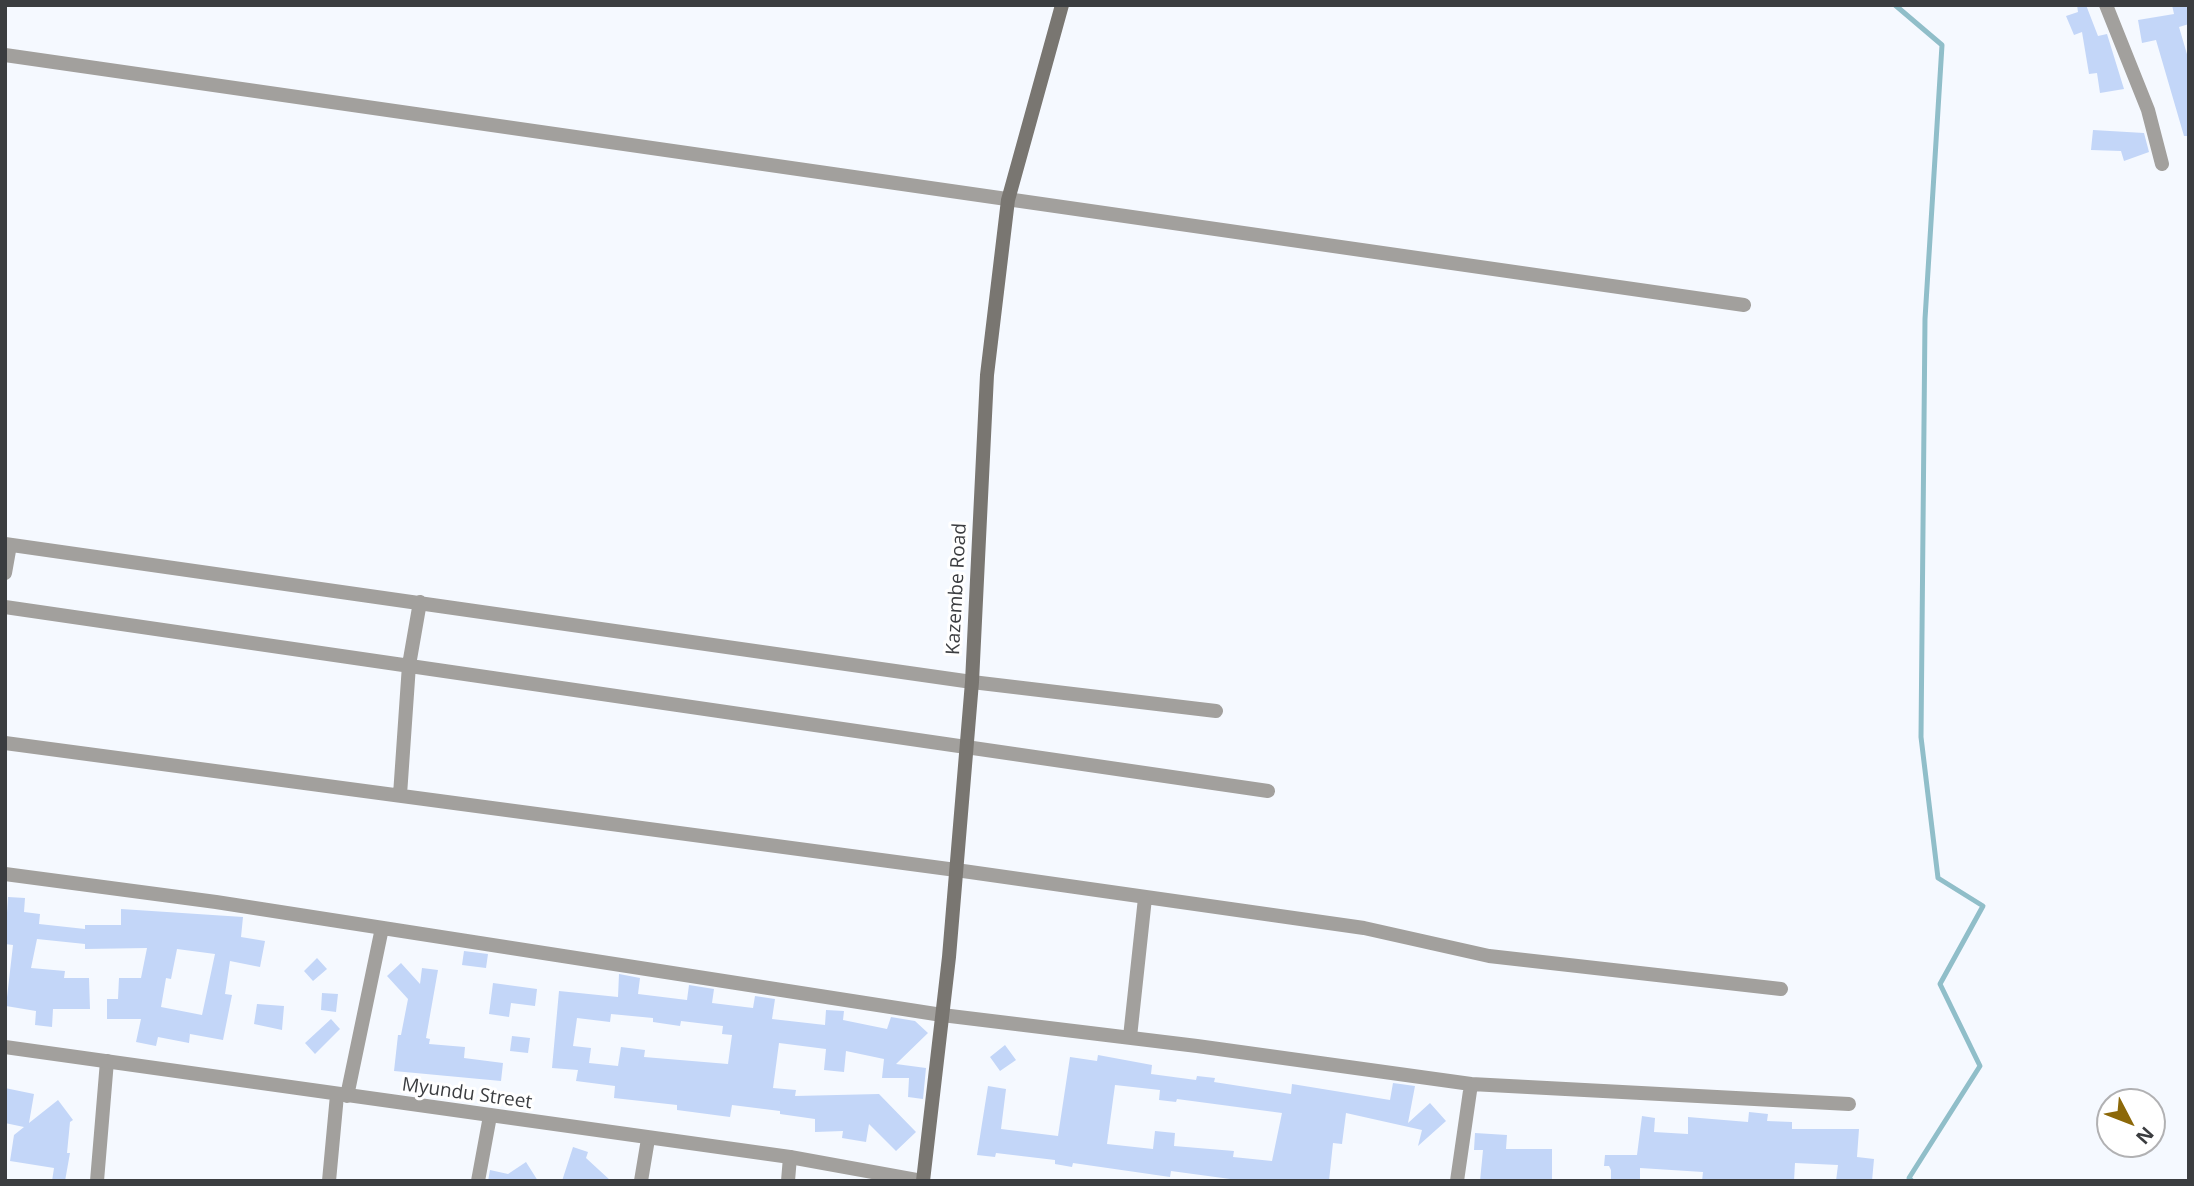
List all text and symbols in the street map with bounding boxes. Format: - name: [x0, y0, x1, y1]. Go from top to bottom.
- street label: Kazembe Road: [942, 523, 972, 655]
- street label: Myundu Street: [400, 1074, 534, 1114]
- north arrow: [2096, 1088, 2166, 1158]
- text: N: [2130, 1121, 2160, 1150]

